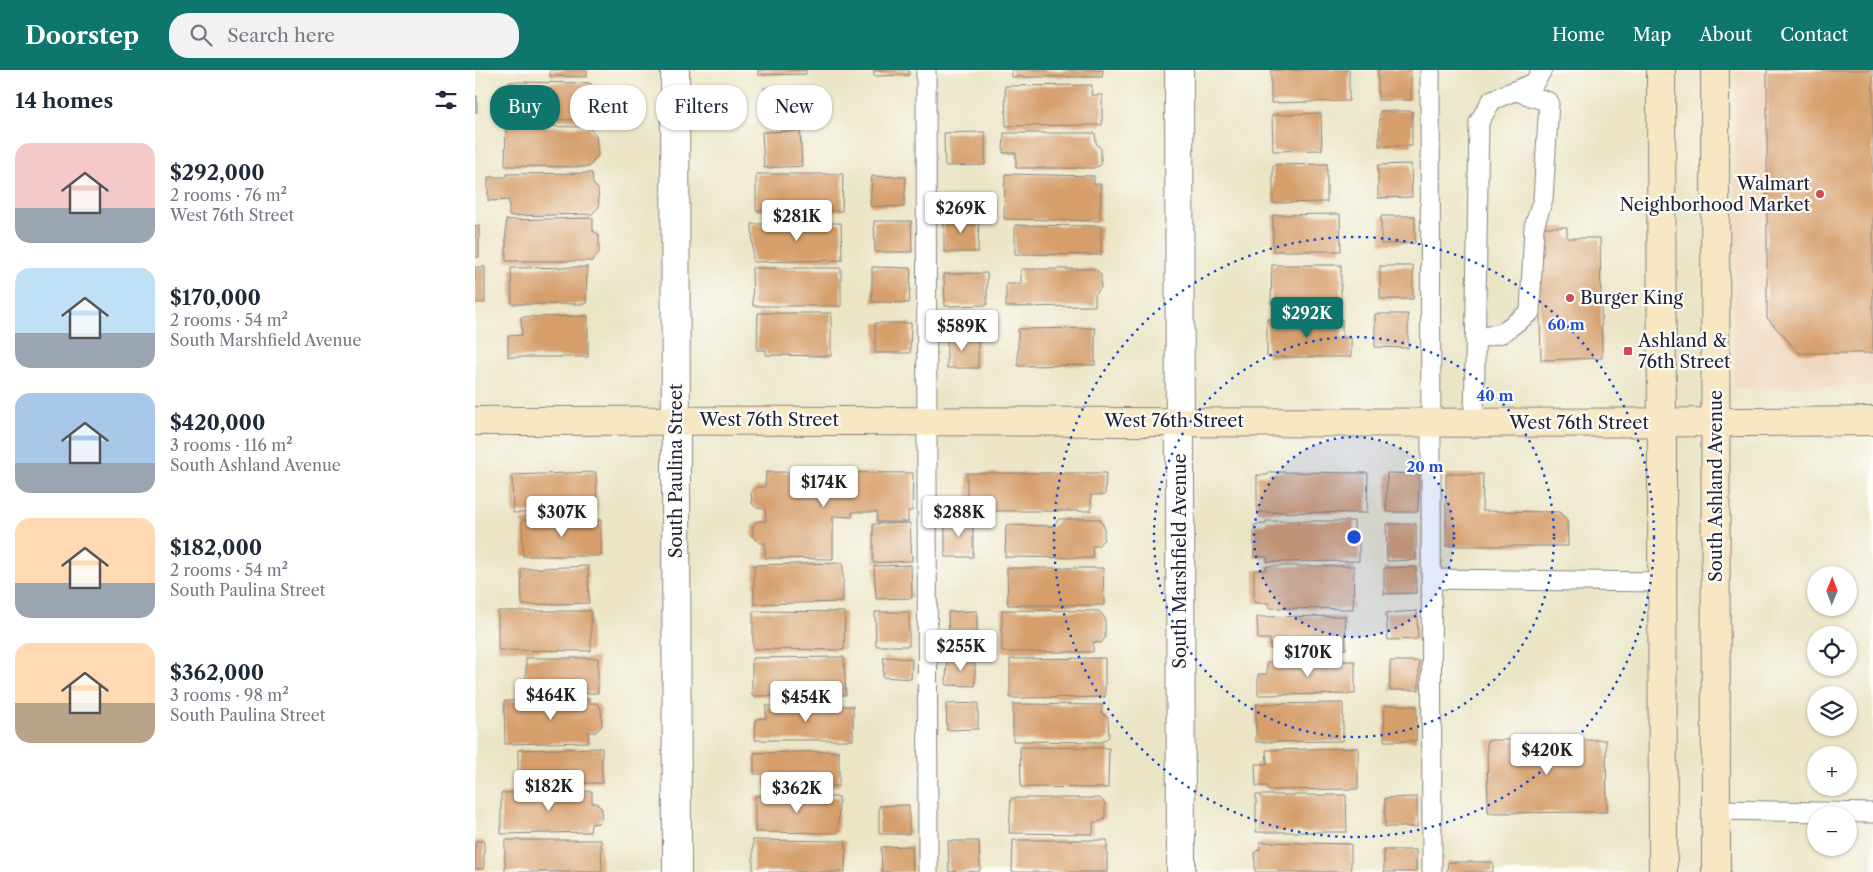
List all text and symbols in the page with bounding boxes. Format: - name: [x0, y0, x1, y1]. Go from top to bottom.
- search box: [169, 13, 519, 58]
- text: Doorstep: [25, 21, 139, 50]
- icon: search: [187, 21, 215, 49]
- text: Search here: [227, 24, 335, 47]
- text: Home: [1552, 24, 1605, 46]
- text: Map: [1633, 24, 1671, 46]
- text: About: [1699, 24, 1752, 46]
- text: Contact: [1780, 24, 1848, 46]
- chip: Buy: [490, 85, 560, 130]
- chip: Rent: [570, 85, 646, 130]
- chip: Filters: [656, 85, 747, 130]
- chip: New: [757, 85, 832, 130]
- icon: filters: [432, 86, 460, 114]
- text: 14 homes: [15, 88, 113, 113]
- text: $292,000: [170, 160, 265, 185]
- icon: home: [55, 163, 115, 223]
- place label: Walmart Neighborhood Market: [1619, 173, 1811, 216]
- text: 2 rooms · 76 m²: [170, 185, 287, 205]
- marker: Walmart Neighborhood Market: [1814, 188, 1826, 200]
- pin: $269K: [926, 191, 996, 234]
- text: $269K: [936, 198, 986, 218]
- pin: $281K: [762, 200, 832, 242]
- text: West 76th Street: [170, 205, 294, 225]
- text: $281K: [773, 206, 821, 226]
- text: $170,000: [170, 285, 261, 310]
- place label: Burger King: [1580, 287, 1683, 309]
- icon: home: [55, 288, 115, 348]
- marker: Burger King: [1564, 292, 1576, 304]
- pin: $292K: [1272, 296, 1342, 339]
- text: $292K: [1282, 303, 1332, 323]
- text: 2 rooms · 54 m²: [170, 310, 288, 330]
- pin: $589K: [927, 310, 997, 352]
- text: 60 m: [1547, 315, 1585, 334]
- text: $589K: [937, 316, 987, 336]
- text: South Marshfield Avenue: [170, 330, 361, 350]
- place label: Ashland & 76th Street: [1637, 330, 1731, 373]
- marker: Ashland & 76th Street: [1622, 345, 1634, 357]
- street label: South Paulina Street: [665, 383, 687, 558]
- text: 40 m: [1476, 386, 1514, 405]
- street label: South Ashland Avenue: [1705, 390, 1727, 582]
- street label: West 76th Street: [698, 409, 839, 431]
- text: $420,000: [170, 410, 265, 435]
- street label: West 76th Street: [1103, 410, 1244, 432]
- street label: West 76th Street: [1508, 412, 1649, 434]
- icon: home: [55, 413, 115, 473]
- text: 3 rooms · 116 m²: [170, 435, 293, 455]
- street label: South Marshfield Avenue: [1169, 453, 1191, 669]
- text: South Ashland Avenue: [170, 455, 341, 475]
- text: 20 m: [1406, 457, 1444, 476]
- pin: $174K: [789, 466, 859, 508]
- text: $174K: [801, 472, 847, 492]
- pin: $307K: [527, 496, 597, 538]
- pin: $288K: [924, 496, 994, 538]
- text: $307K: [537, 502, 587, 522]
- text: $288K: [934, 502, 984, 522]
- centre of rings: [1345, 528, 1363, 546]
- text: $182,000: [170, 535, 262, 560]
- icon: home: [55, 538, 115, 598]
- text: 2 rooms · 54 m²: [170, 560, 288, 580]
- north arrow: [1807, 566, 1857, 616]
- map controls: [1807, 566, 1857, 856]
- text: South Paulina Street: [170, 580, 325, 600]
- button: locate: [1807, 626, 1857, 676]
- pin: $255K: [926, 630, 996, 672]
- text: $255K: [937, 636, 985, 656]
- pin: $170K: [1273, 636, 1343, 678]
- text: $170K: [1284, 642, 1332, 662]
- text: $362,000: [170, 660, 264, 685]
- icon: home: [55, 663, 115, 723]
- pin: $464K: [516, 678, 586, 721]
- pin: $454K: [771, 680, 841, 723]
- text: 3 rooms · 98 m²: [170, 685, 289, 705]
- text: $464K: [526, 685, 576, 705]
- button: layers: [1807, 686, 1857, 736]
- text: $454K: [781, 687, 831, 707]
- text: South Paulina Street: [170, 705, 325, 725]
- pin: $420K: [1512, 734, 1582, 776]
- text: $420K: [1522, 740, 1572, 760]
- button: +: [1807, 746, 1857, 796]
- pin: $182K: [514, 770, 584, 812]
- pin: $362K: [762, 772, 832, 814]
- text: $182K: [525, 776, 573, 796]
- text: $362K: [772, 778, 822, 798]
- button: −: [1807, 806, 1857, 856]

